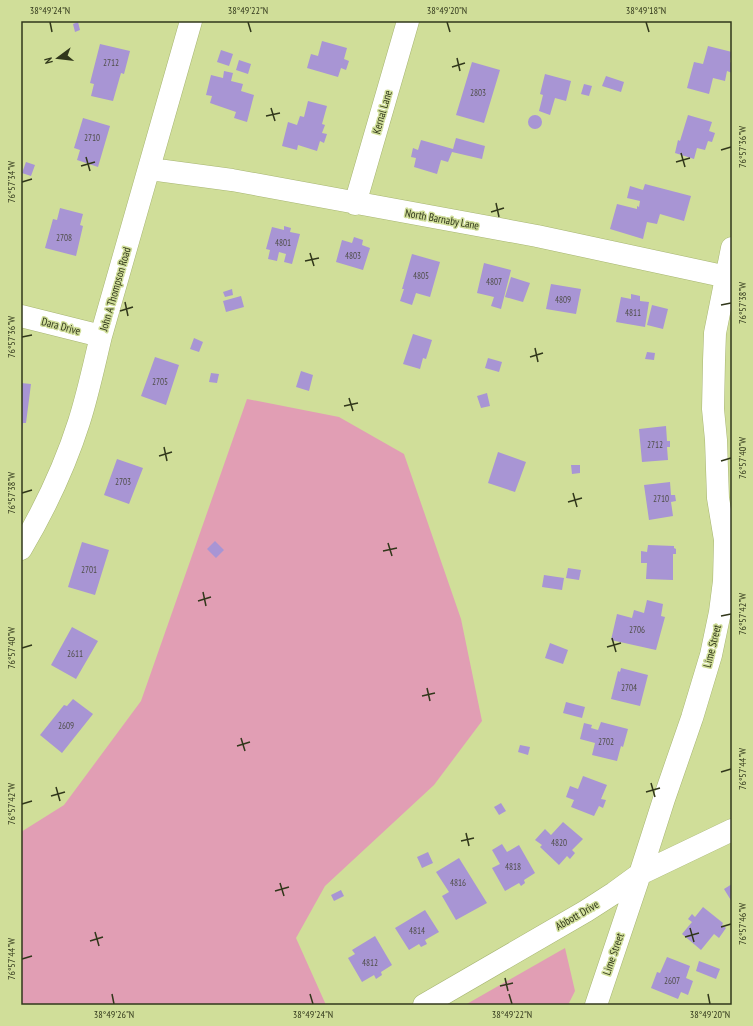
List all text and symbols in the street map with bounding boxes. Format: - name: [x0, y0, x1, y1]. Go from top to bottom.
- text: 38°49'24"N: [30, 4, 70, 17]
- text: 38°49'22"N: [228, 4, 268, 17]
- text: 38°49'20"N: [427, 4, 467, 17]
- text: 38°49'18"N: [626, 4, 666, 17]
- north arrow: [38, 38, 78, 78]
- text: N: [41, 56, 56, 65]
- house number: 2712: [103, 57, 119, 68]
- house number: 2803: [470, 87, 486, 98]
- street label: Kernal Lane: [369, 88, 395, 135]
- text: 76°57'36"W: [736, 126, 749, 168]
- house number: 2710: [84, 132, 100, 143]
- text: 76°57'34"W: [5, 161, 18, 203]
- street label: North Barnaby Lane: [404, 206, 481, 232]
- house number: 2708: [56, 232, 72, 243]
- house number: 4801: [275, 237, 291, 248]
- street label: John A Thompson Road: [96, 245, 134, 334]
- house number: 4803: [345, 250, 361, 261]
- house number: 4805: [413, 270, 429, 281]
- house number: 4807: [486, 276, 502, 287]
- text: 76°57'38"W: [736, 282, 749, 324]
- house number: 4809: [555, 294, 571, 305]
- house number: 4811: [625, 307, 641, 318]
- street label: Dara Drive: [40, 314, 83, 338]
- text: 76°57'36"W: [5, 316, 18, 358]
- house number: 2705: [152, 376, 168, 387]
- text: 76°57'40"W: [736, 437, 749, 479]
- house number: 2712: [647, 439, 663, 450]
- text: 76°57'38"W: [5, 472, 18, 514]
- house number: 2703: [115, 476, 131, 487]
- house number: 2710: [653, 493, 669, 504]
- house number: 2701: [81, 564, 97, 575]
- text: 76°57'42"W: [736, 593, 749, 635]
- street label: Lime Street: [700, 623, 724, 669]
- house number: 2706: [629, 624, 645, 635]
- text: 76°57'40"W: [5, 627, 18, 669]
- house number: 2611: [67, 648, 83, 659]
- house number: 2704: [621, 682, 637, 693]
- house number: 2609: [58, 720, 74, 731]
- house number: 2702: [598, 736, 614, 747]
- text: 76°57'44"W: [736, 748, 749, 790]
- text: 76°57'42"W: [5, 783, 18, 825]
- house number: 4820: [551, 837, 567, 848]
- house number: 4818: [505, 861, 521, 872]
- house number: 4816: [450, 877, 466, 888]
- street label: Abbott Drive: [553, 897, 602, 933]
- text: 76°57'46"W: [736, 903, 749, 945]
- house number: 4814: [409, 925, 425, 936]
- street label: Lime Street: [599, 931, 627, 977]
- text: 76°57'44"W: [5, 938, 18, 980]
- house number: 4812: [362, 957, 378, 968]
- house number: 2607: [664, 975, 680, 986]
- text: 38°49'26"N: [94, 1008, 134, 1021]
- text: 38°49'24"N: [293, 1008, 333, 1021]
- text: 38°49'22"N: [492, 1008, 532, 1021]
- text: 38°49'20"N: [690, 1008, 730, 1021]

